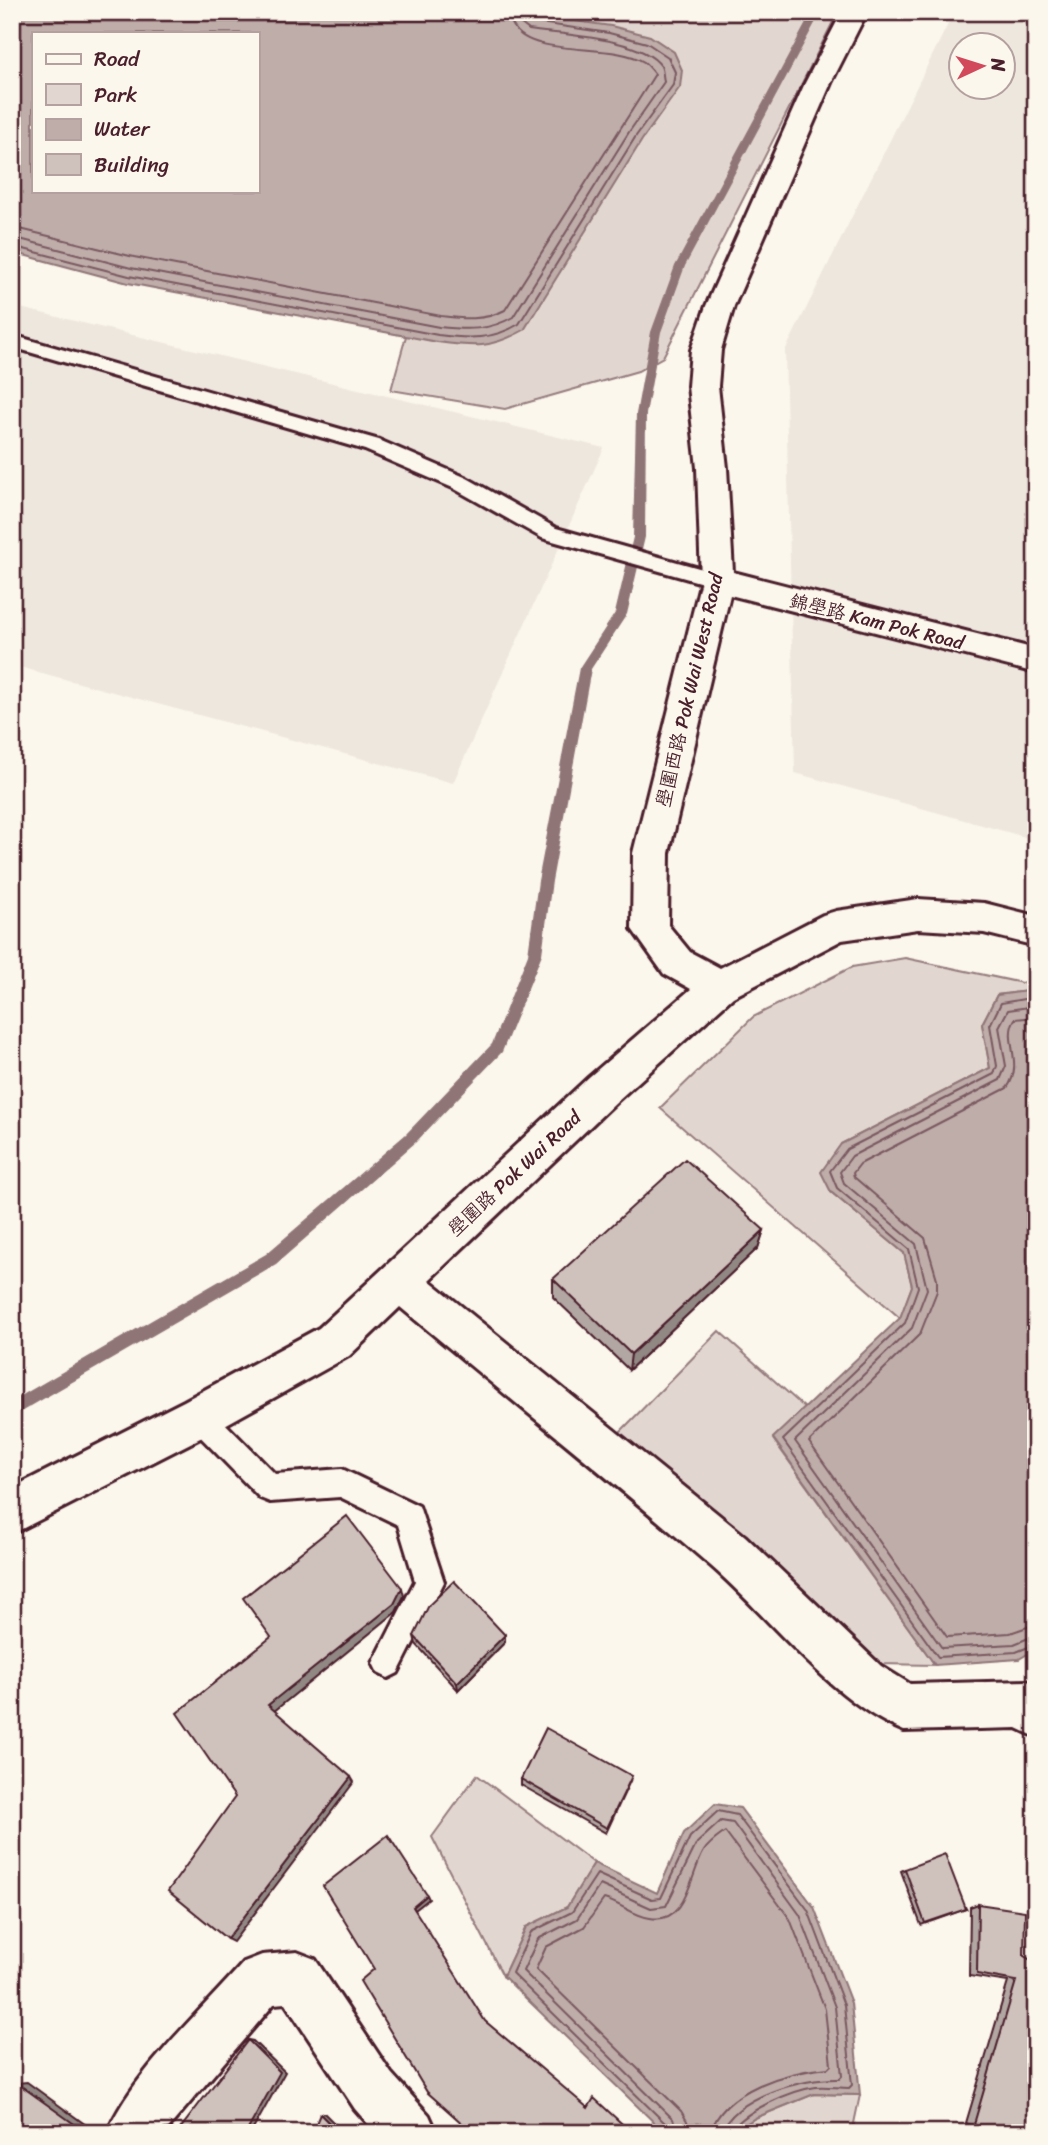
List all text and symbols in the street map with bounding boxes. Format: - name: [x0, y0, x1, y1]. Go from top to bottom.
- legend: [32, 32, 259, 192]
- north arrow: [946, 32, 1016, 102]
- text: Road: [94, 40, 141, 78]
- text: N: [981, 56, 1015, 73]
- text: Park: [94, 76, 137, 114]
- text: Water: [94, 110, 151, 148]
- text: Building: [94, 146, 170, 184]
- street label: 壆圍西路 Pok Wai West Road: [646, 568, 733, 810]
- street label: 錦壆路 Kam Pok Road: [786, 584, 969, 660]
- street label: 壆圍路 Pok Wai Road: [440, 1101, 590, 1245]

